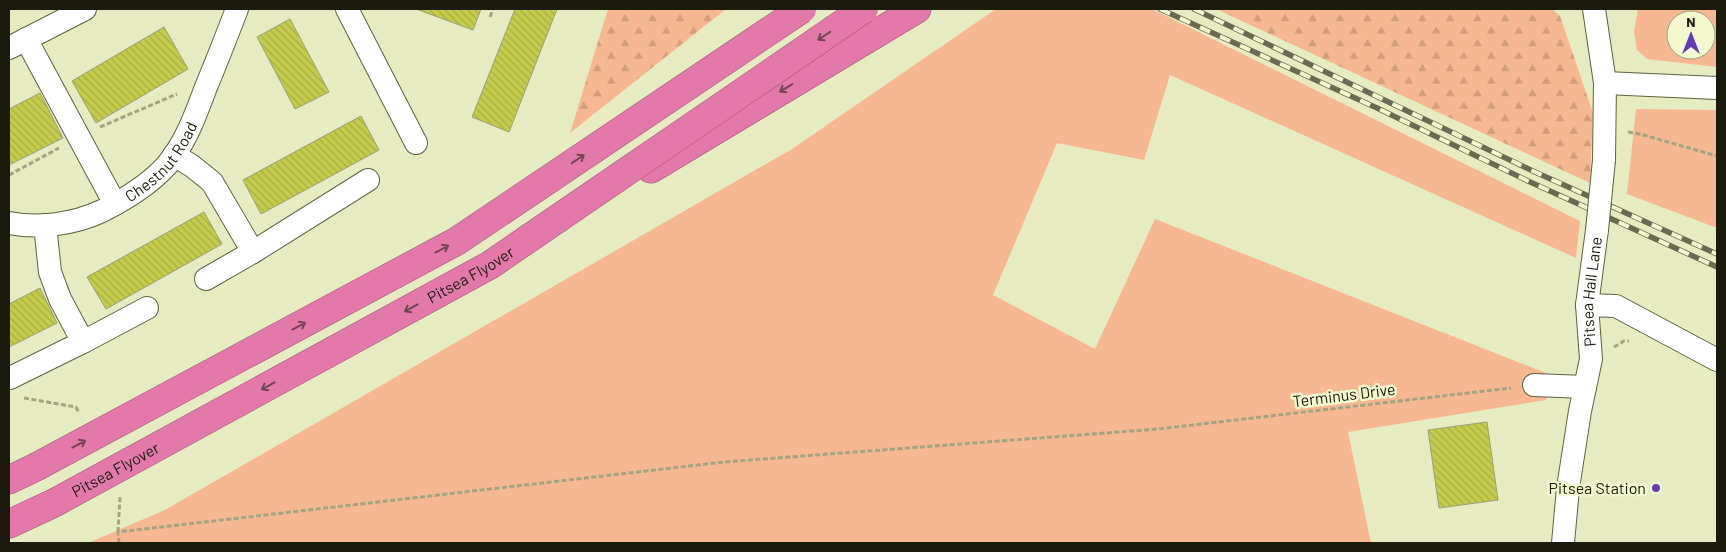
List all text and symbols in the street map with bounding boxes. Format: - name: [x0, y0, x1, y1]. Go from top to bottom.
- north arrow: [1666, 10, 1716, 60]
- text: N: [1686, 13, 1696, 30]
- one-way arrow: [817, 31, 831, 41]
- one-way arrow: [779, 84, 793, 94]
- street label: Chestnut Road: [121, 118, 200, 205]
- one-way arrow: [570, 154, 584, 164]
- street label: Pitsea Hall Lane: [1577, 235, 1605, 347]
- street label: Pitsea Flyover: [424, 242, 517, 307]
- one-way arrow: [434, 244, 449, 253]
- one-way arrow: [403, 303, 418, 313]
- one-way arrow: [291, 320, 306, 330]
- street label: Terminus Drive: [1291, 379, 1396, 410]
- one-way arrow: [261, 382, 276, 391]
- street label: Pitsea Flyover: [68, 437, 162, 501]
- one-way arrow: [71, 439, 86, 449]
- place label: Pitsea Station: [1549, 478, 1646, 497]
- marker: Pitsea Station: [1650, 482, 1662, 494]

